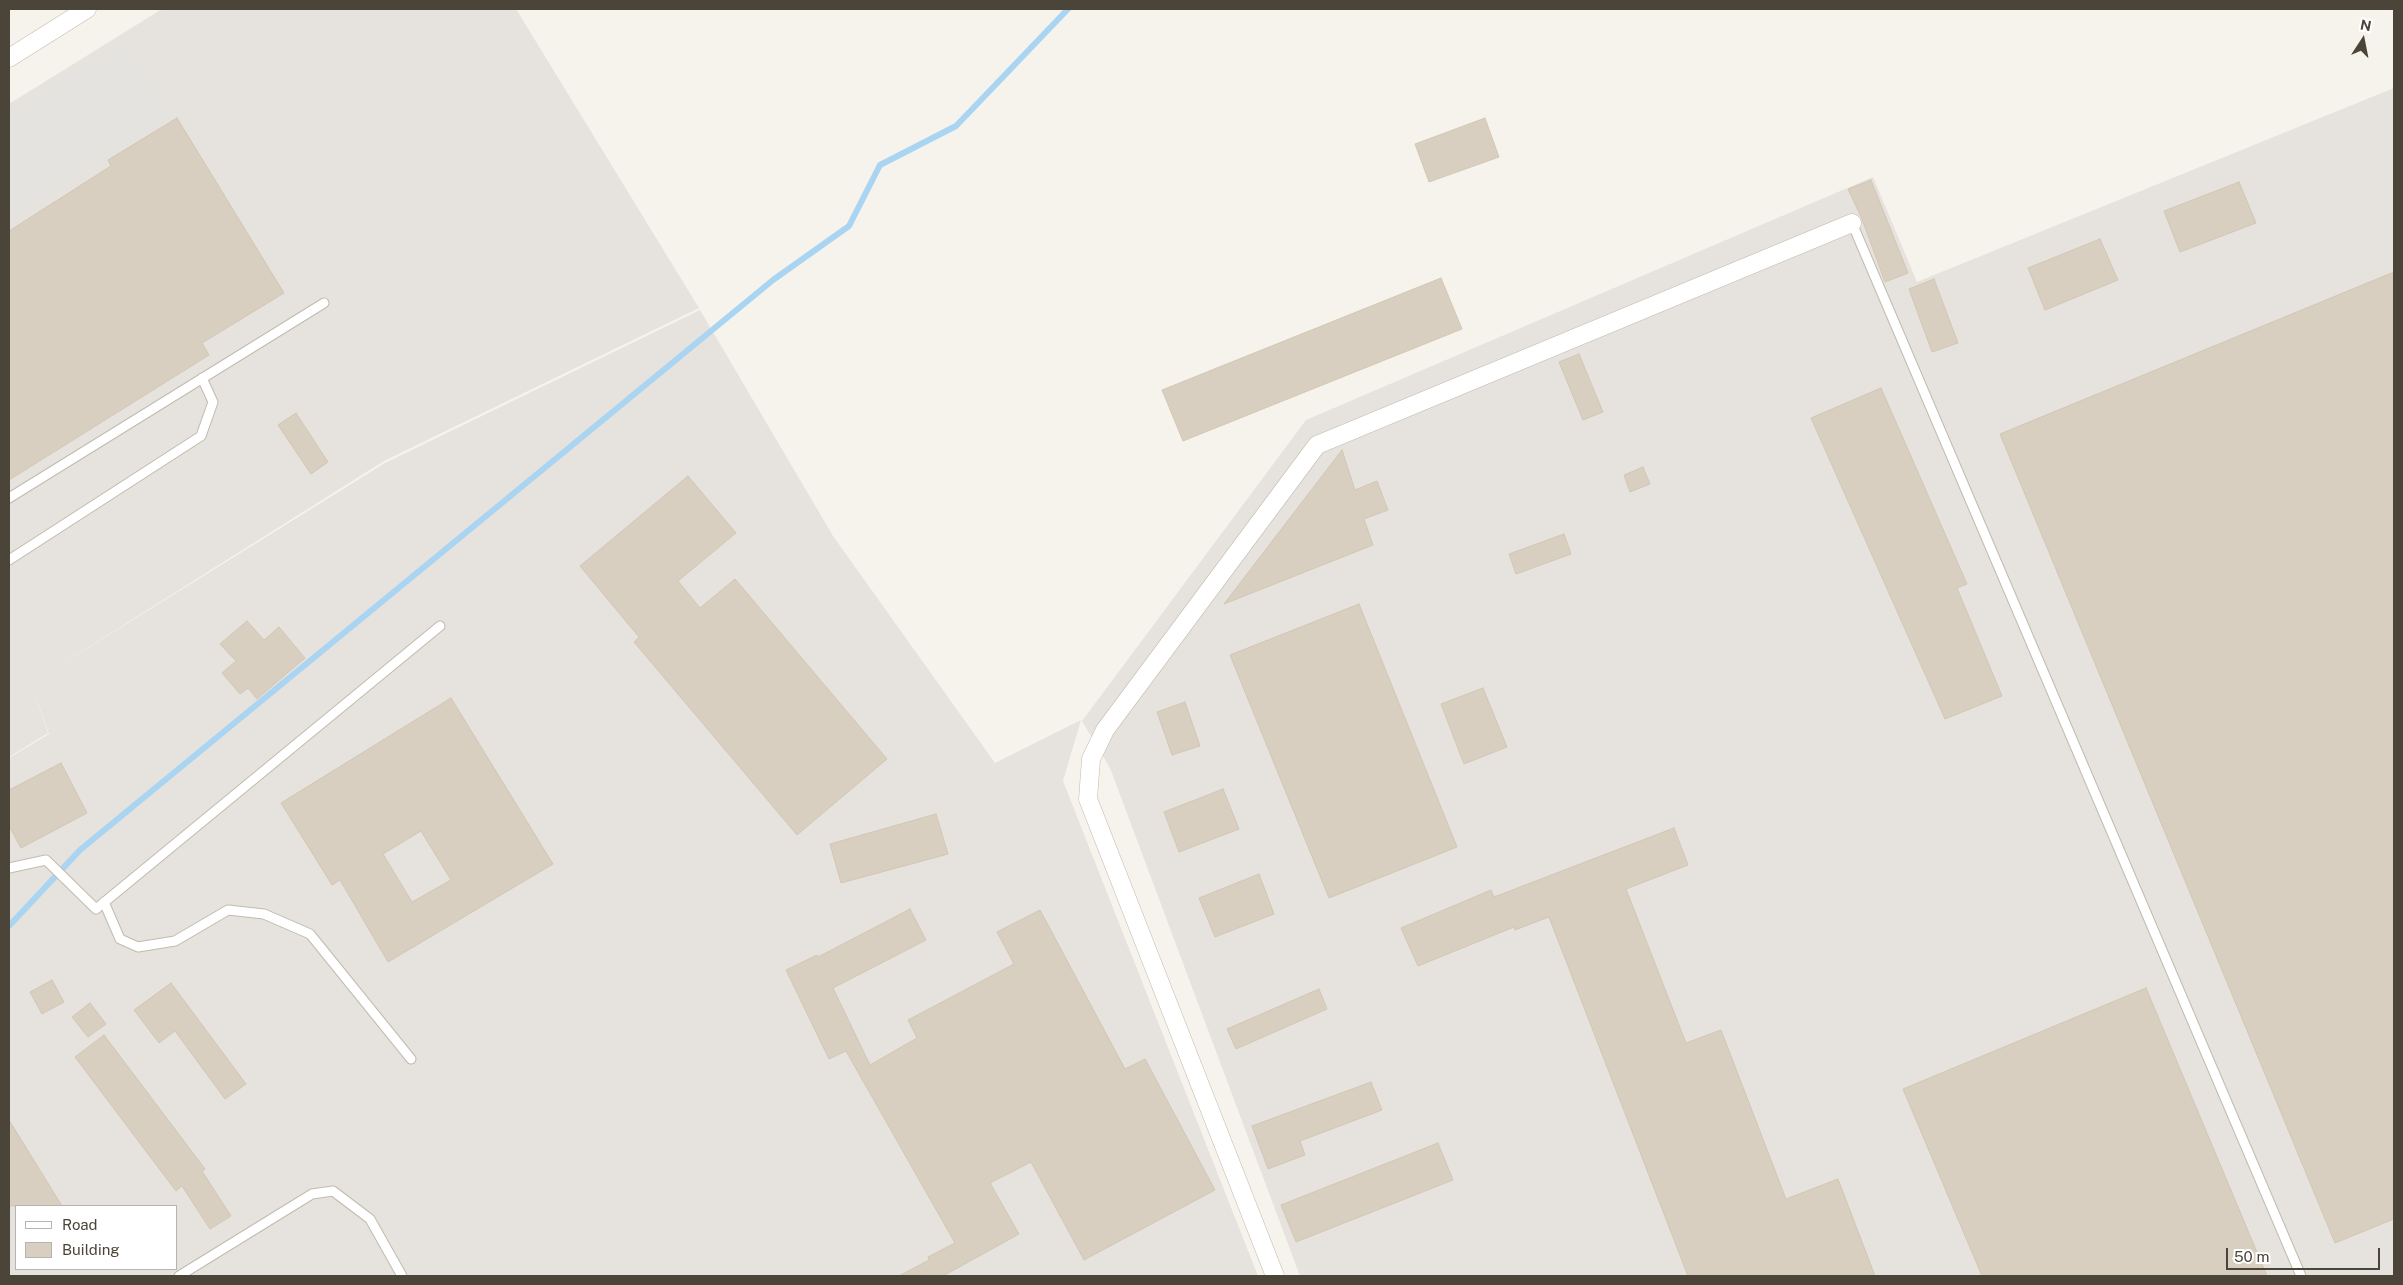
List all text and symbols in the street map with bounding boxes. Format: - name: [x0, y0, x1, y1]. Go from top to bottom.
- north arrow: [2338, 15, 2388, 65]
- text: N: [2359, 16, 2373, 34]
- legend: [15, 1205, 178, 1270]
- text: Road: [62, 1216, 98, 1233]
- scale bar: [2228, 1238, 2382, 1270]
- text: Building: [62, 1241, 120, 1258]
- text: 50 m: [2234, 1248, 2269, 1265]

